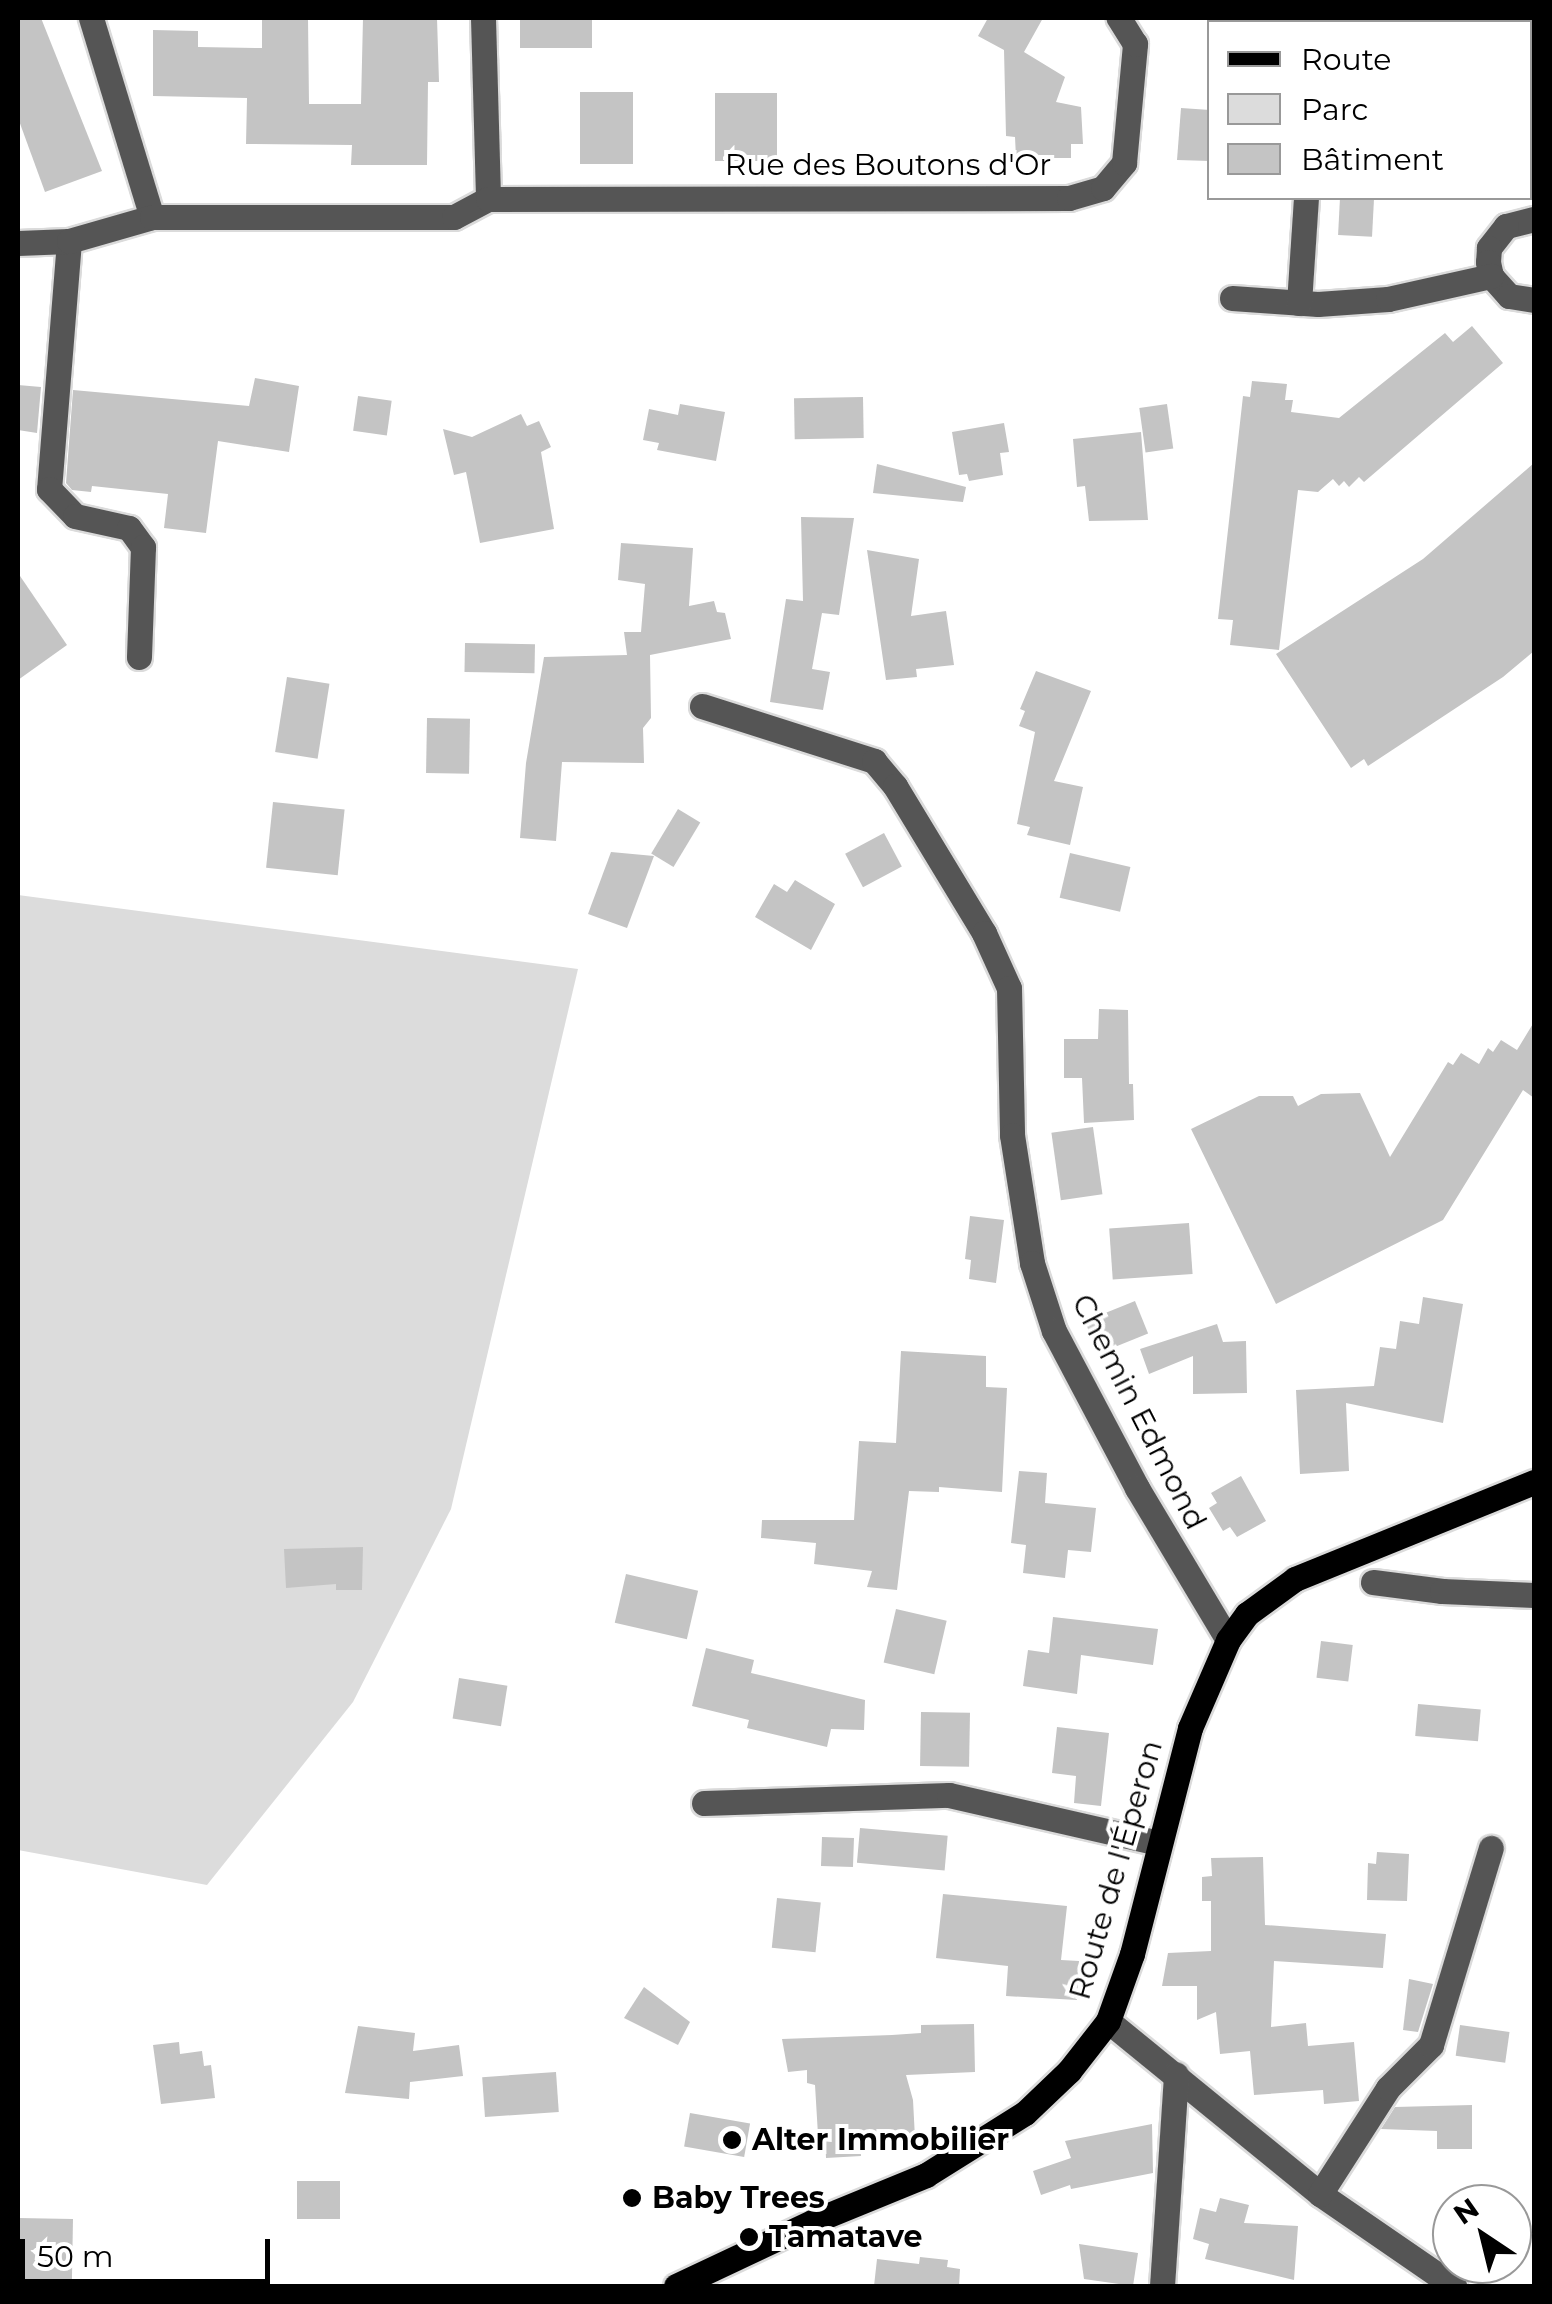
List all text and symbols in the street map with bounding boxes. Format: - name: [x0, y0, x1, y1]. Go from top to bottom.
- legend: [1207, 20, 1532, 200]
- text: Route: [1301, 41, 1391, 78]
- text: Parc: [1301, 91, 1368, 128]
- text: Bâtiment: [1301, 141, 1444, 178]
- street label: Rue des Boutons d'Or: [725, 147, 1051, 183]
- street label: Chemin Edmond: [1064, 1288, 1214, 1536]
- street label: Route de l'Éperon: [1062, 1736, 1170, 2004]
- place label: Alter Immobilier: [752, 2122, 1009, 2158]
- marker: Alter Immobilier: [721, 2129, 743, 2151]
- place label: Baby Trees: [652, 2180, 825, 2216]
- north arrow: [1432, 2184, 1532, 2284]
- marker: Baby Trees: [621, 2187, 643, 2209]
- text: N: [1447, 2191, 1485, 2231]
- scale bar: [25, 2219, 275, 2281]
- place label: Tamatave: [769, 2219, 922, 2255]
- marker: Tamatave: [738, 2226, 760, 2248]
- text: 50 m: [37, 2238, 114, 2275]

